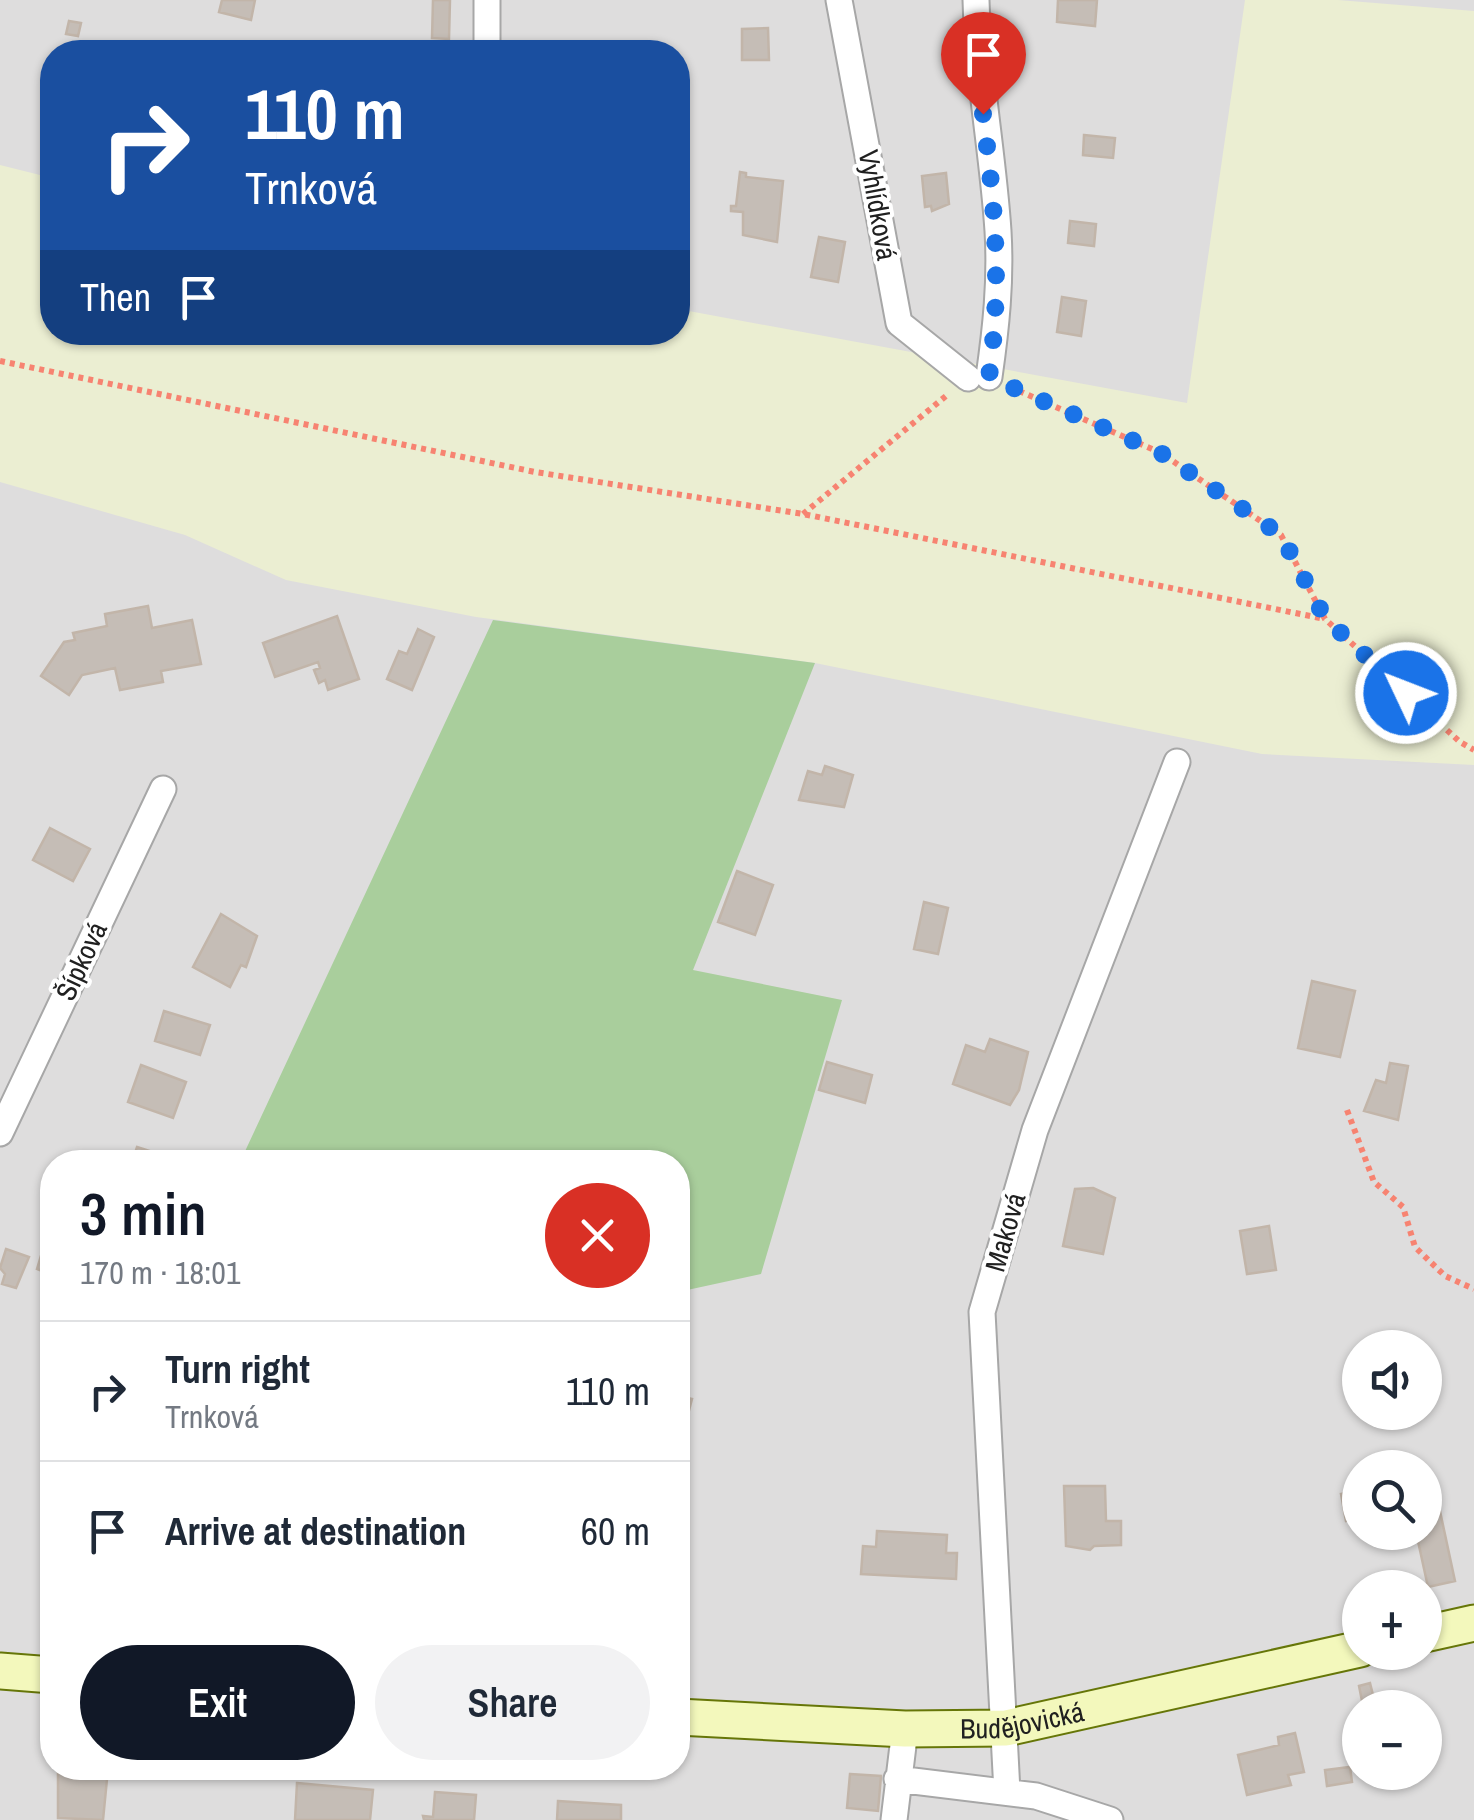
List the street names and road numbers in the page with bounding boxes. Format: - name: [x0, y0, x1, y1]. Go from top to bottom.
- street label: Vyhlídková: [850, 147, 906, 263]
- street label: Šípková: [46, 915, 116, 1007]
- street label: Maková: [976, 1188, 1034, 1276]
- street label: Budějovická: [960, 1692, 1088, 1748]

